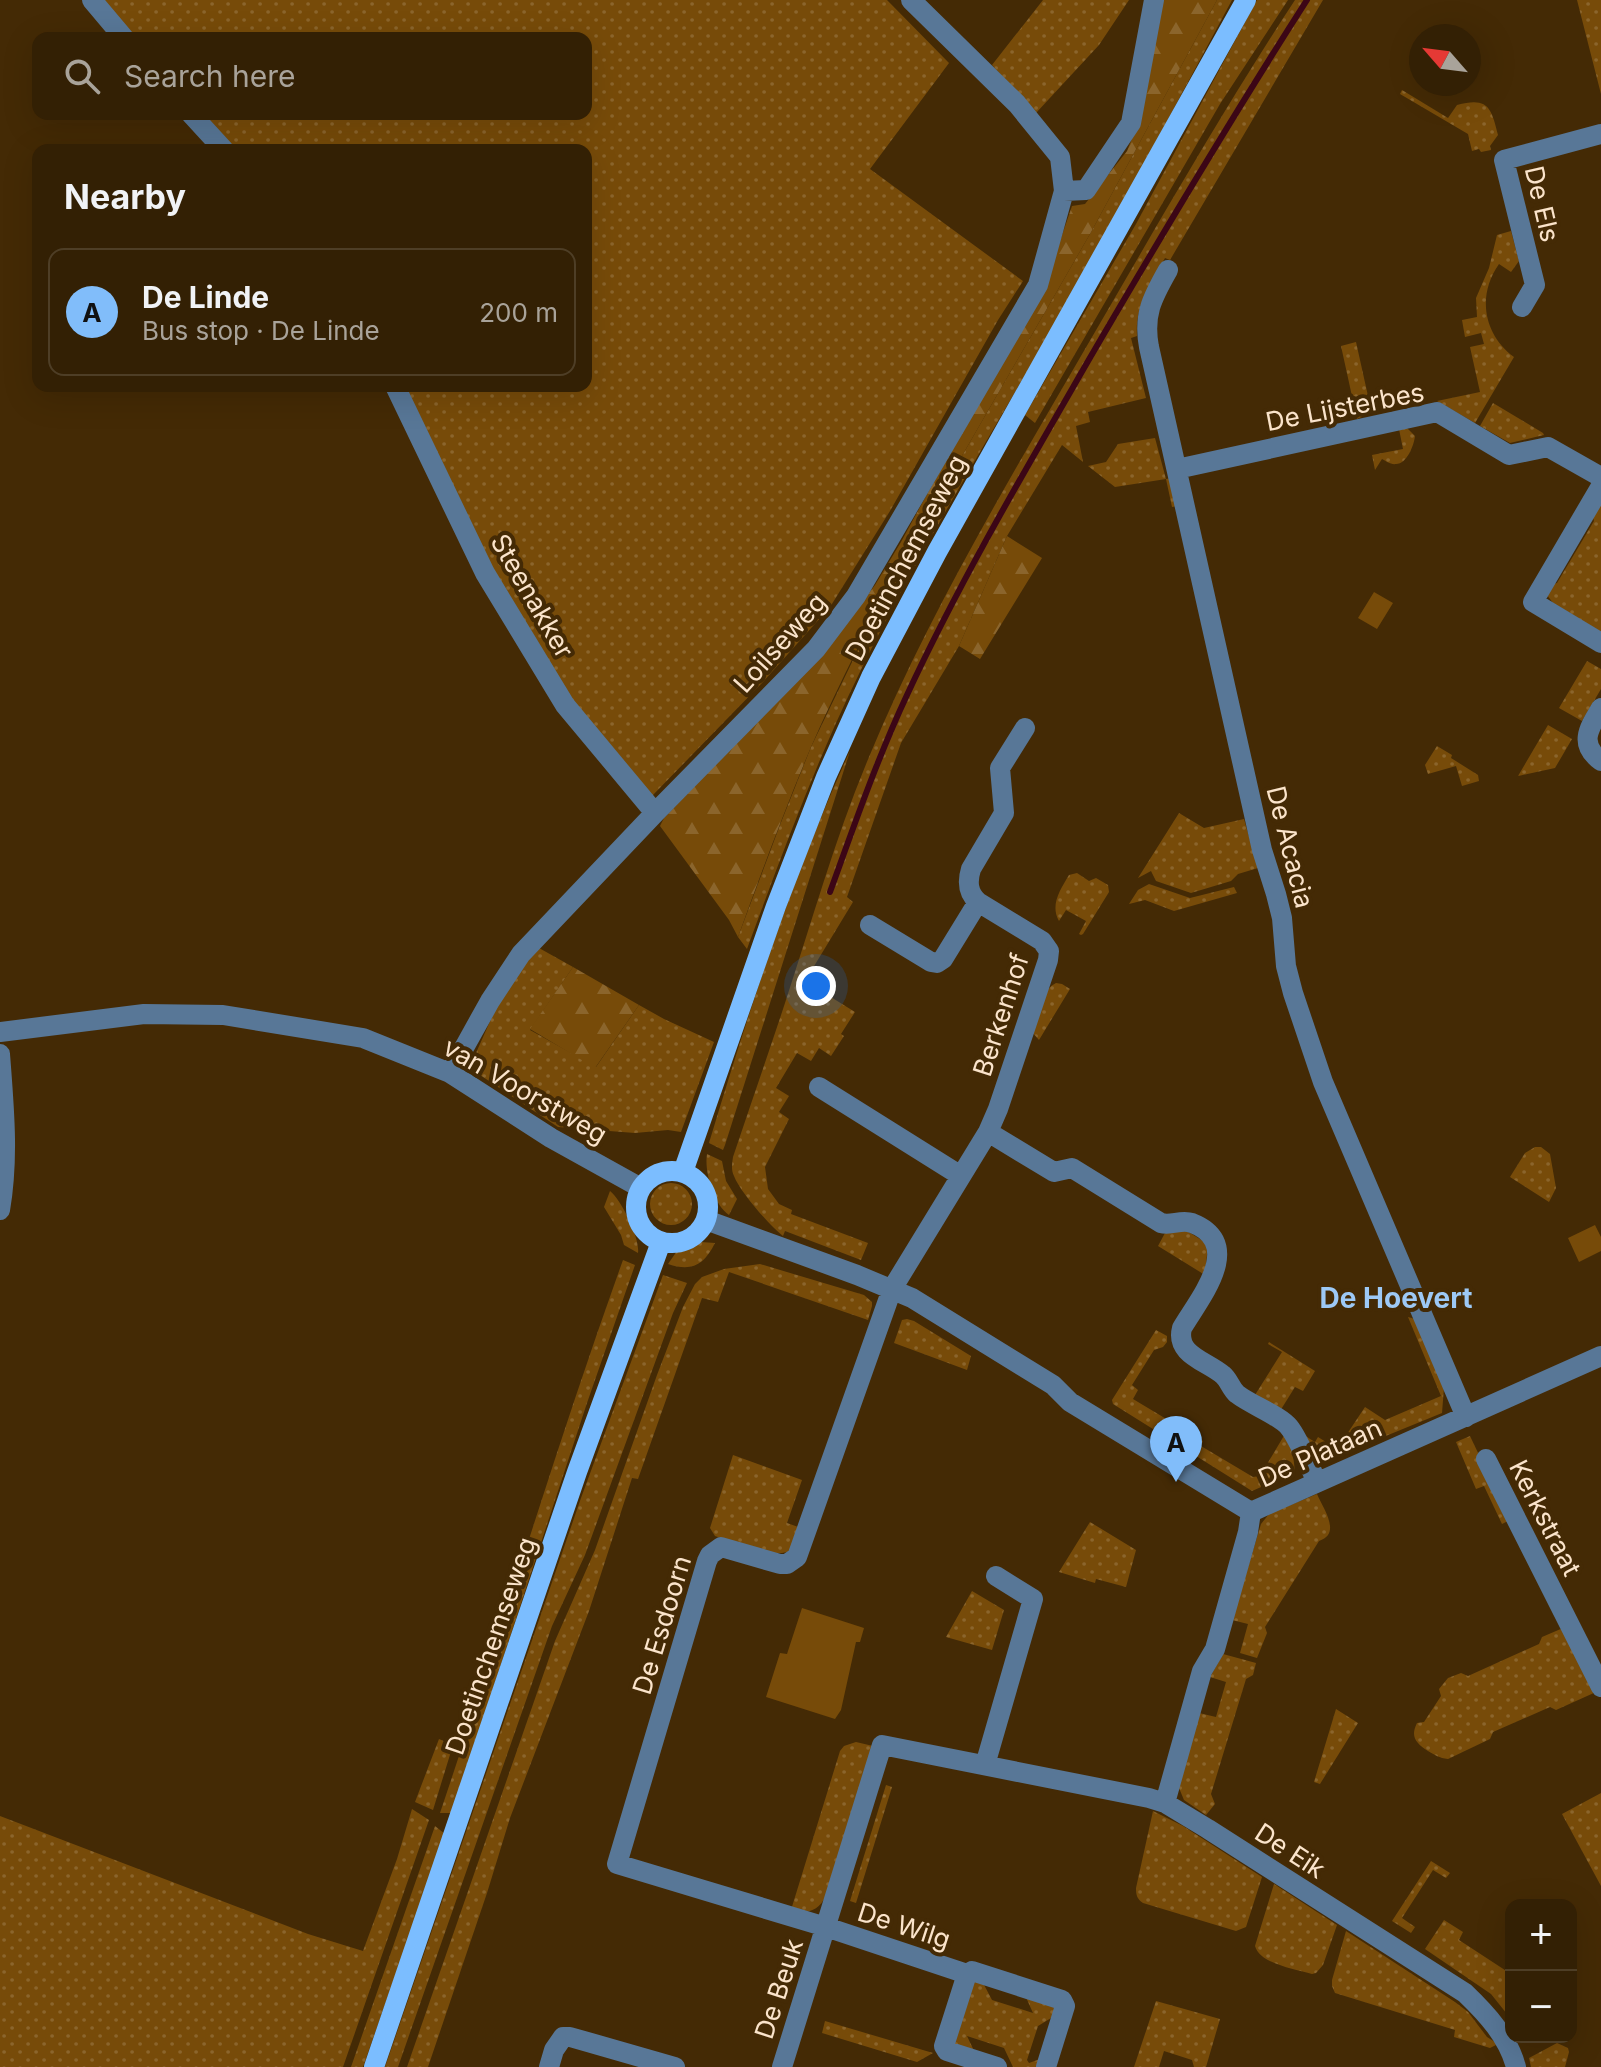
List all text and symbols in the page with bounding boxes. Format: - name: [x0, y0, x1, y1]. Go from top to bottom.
- north arrow: [1409, 24, 1481, 96]
- search box: [32, 32, 592, 120]
- icon: search: [60, 54, 104, 98]
- text: Search here: [124, 58, 296, 94]
- street label: De Els: [1519, 163, 1566, 245]
- text: Nearby: [64, 176, 186, 217]
- text: De Linde: [142, 279, 269, 315]
- text: A: [82, 297, 102, 328]
- text: 200 m: [479, 297, 558, 328]
- text: Bus stop · De Linde: [142, 315, 380, 346]
- street label: De Lijsterbes: [1263, 376, 1427, 437]
- street label: Doetinchemseweg: [838, 450, 973, 666]
- street label: Steenakker: [484, 528, 580, 663]
- street label: Loilseweg: [727, 587, 832, 699]
- street label: De Acacia: [1260, 783, 1321, 911]
- street label: Berkenhof: [966, 949, 1035, 1080]
- your location: [796, 966, 836, 1006]
- street label: van Voorstweg: [438, 1031, 613, 1150]
- district label: De Hoevert: [1320, 1281, 1472, 1315]
- street label: De Plataan: [1253, 1412, 1386, 1494]
- pin: A: [1150, 1416, 1202, 1482]
- street label: Kerkstraat: [1503, 1455, 1588, 1581]
- street label: Doetinchemseweg: [439, 1533, 542, 1759]
- street label: De Esdoorn: [626, 1552, 697, 1698]
- street label: De Eik: [1249, 1816, 1331, 1885]
- street label: De Wilg: [854, 1896, 954, 1955]
- map controls: [1505, 1899, 1577, 2043]
- button: +: [1505, 1899, 1577, 1971]
- street label: De Beuk: [748, 1935, 809, 2043]
- button: −: [1505, 1971, 1577, 2043]

